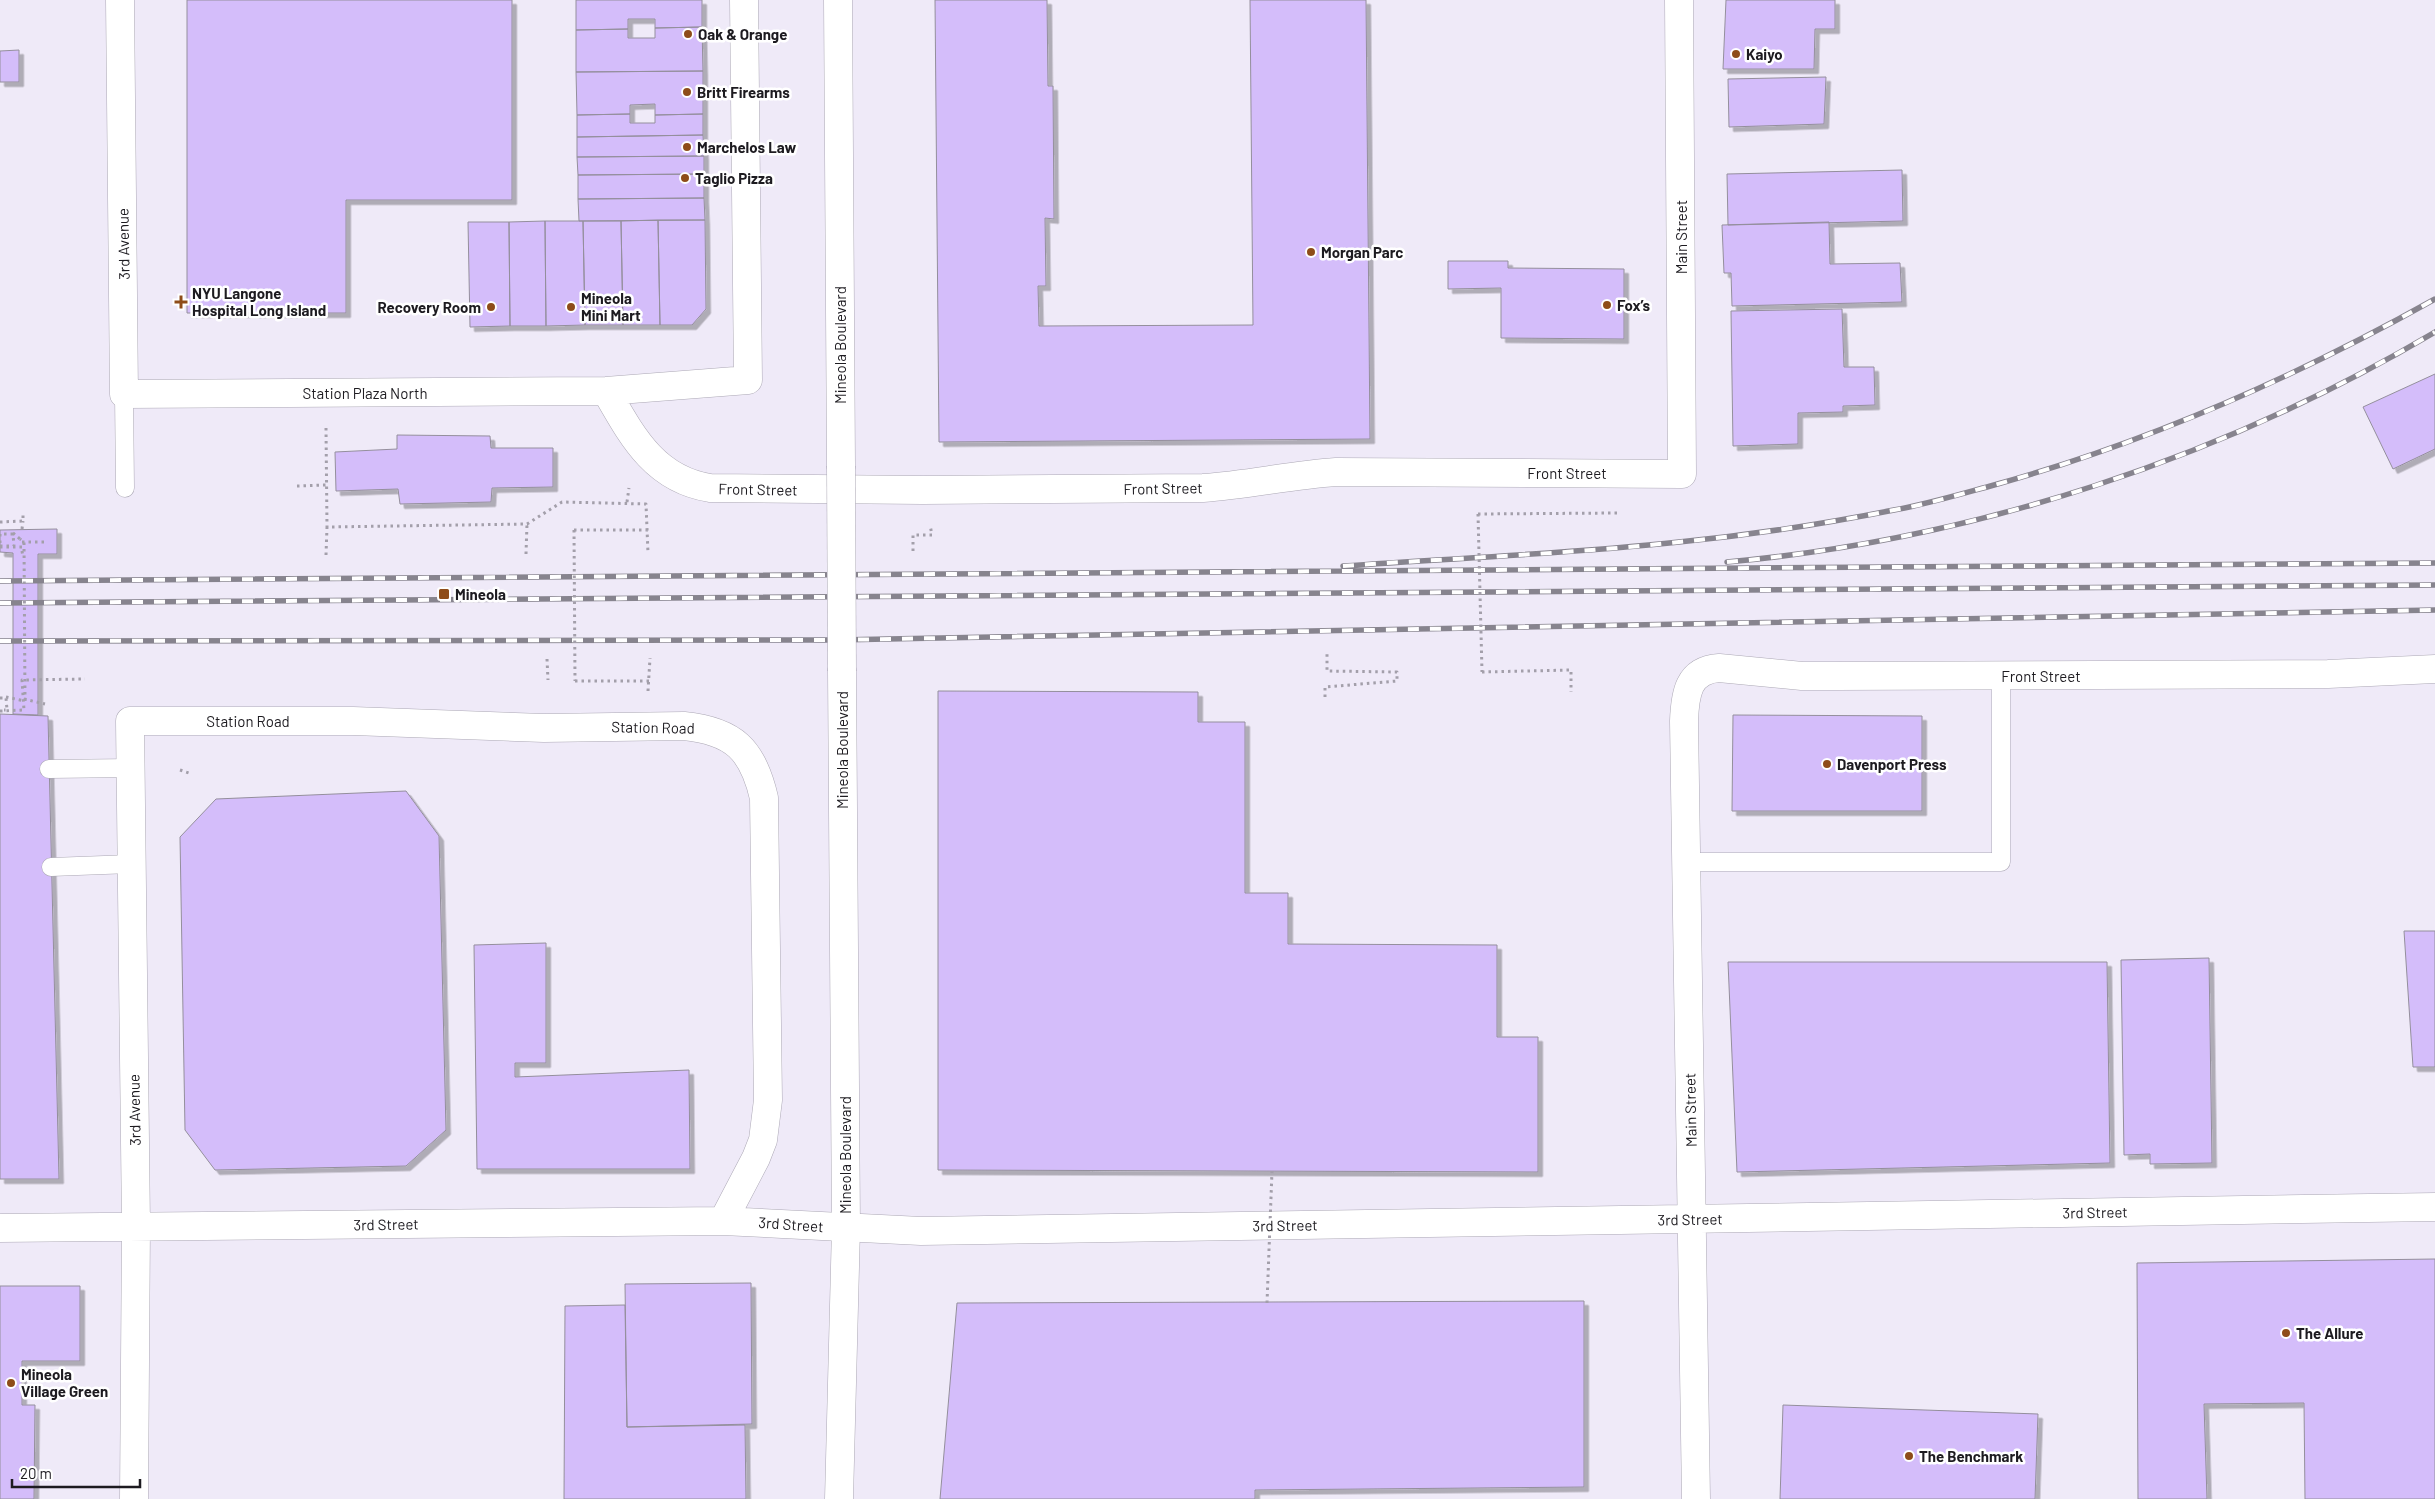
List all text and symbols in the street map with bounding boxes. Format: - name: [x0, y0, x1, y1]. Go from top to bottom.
- place label: Oak & Orange: [698, 25, 787, 43]
- marker: Oak & Orange: [682, 28, 694, 40]
- place label: Kaiyo: [1746, 45, 1783, 63]
- marker: Kaiyo: [1730, 48, 1742, 60]
- place label: Britt Firearms: [697, 83, 790, 101]
- marker: Britt Firearms: [681, 86, 693, 98]
- place label: Marchelos Law: [697, 138, 796, 156]
- marker: Marchelos Law: [681, 141, 693, 153]
- place label: Taglio Pizza: [695, 169, 773, 187]
- marker: Taglio Pizza: [679, 172, 691, 184]
- street label: Main Street: [1672, 200, 1690, 274]
- street label: 3rd Avenue: [113, 208, 133, 280]
- place label: Morgan Parc: [1321, 243, 1403, 261]
- marker: Morgan Parc: [1305, 246, 1317, 258]
- place label: NYU Langone Hospital Long Island: [192, 284, 326, 319]
- street label: Mineola Boulevard: [831, 286, 849, 404]
- place label: Mineola Mini Mart: [581, 289, 641, 324]
- marker: NYU Langone Hospital Long Island: [174, 295, 188, 309]
- place label: Fox’s: [1617, 296, 1650, 314]
- place label: Recovery Room: [377, 298, 481, 316]
- marker: Fox’s: [1601, 299, 1613, 311]
- marker: Recovery Room: [485, 301, 497, 313]
- marker: Mineola Mini Mart: [565, 301, 577, 313]
- street label: Station Plaza North: [302, 384, 428, 402]
- street label: Front Street: [1527, 464, 1607, 482]
- street label: Front Street: [1123, 478, 1203, 498]
- street label: Front Street: [718, 479, 798, 499]
- place label: Mineola: [455, 585, 506, 603]
- marker: Mineola: [437, 587, 451, 601]
- street label: Front Street: [2001, 667, 2081, 685]
- street label: Mineola Boulevard: [833, 691, 851, 809]
- street label: Station Road: [206, 712, 290, 730]
- street label: Station Road: [611, 717, 695, 737]
- place label: Davenport Press: [1837, 755, 1947, 773]
- marker: Davenport Press: [1821, 758, 1833, 770]
- street label: Main Street: [1680, 1073, 1700, 1147]
- street label: 3rd Avenue: [124, 1074, 144, 1146]
- street label: Mineola Boulevard: [836, 1096, 854, 1214]
- street label: 3rd Street: [2062, 1202, 2128, 1222]
- street label: 3rd Street: [1657, 1209, 1723, 1229]
- street label: 3rd Street: [758, 1213, 824, 1235]
- street label: 3rd Street: [353, 1214, 419, 1234]
- street label: 3rd Street: [1252, 1215, 1318, 1235]
- place label: The Allure: [2296, 1324, 2363, 1342]
- marker: The Allure: [2280, 1327, 2292, 1339]
- place label: Mineola Village Green: [21, 1365, 108, 1400]
- marker: Mineola Village Green: [5, 1377, 17, 1389]
- place label: The Benchmark: [1919, 1447, 2023, 1465]
- marker: The Benchmark: [1903, 1450, 1915, 1462]
- scale bar: [12, 1456, 140, 1488]
- text: 20 m: [20, 1464, 52, 1482]

